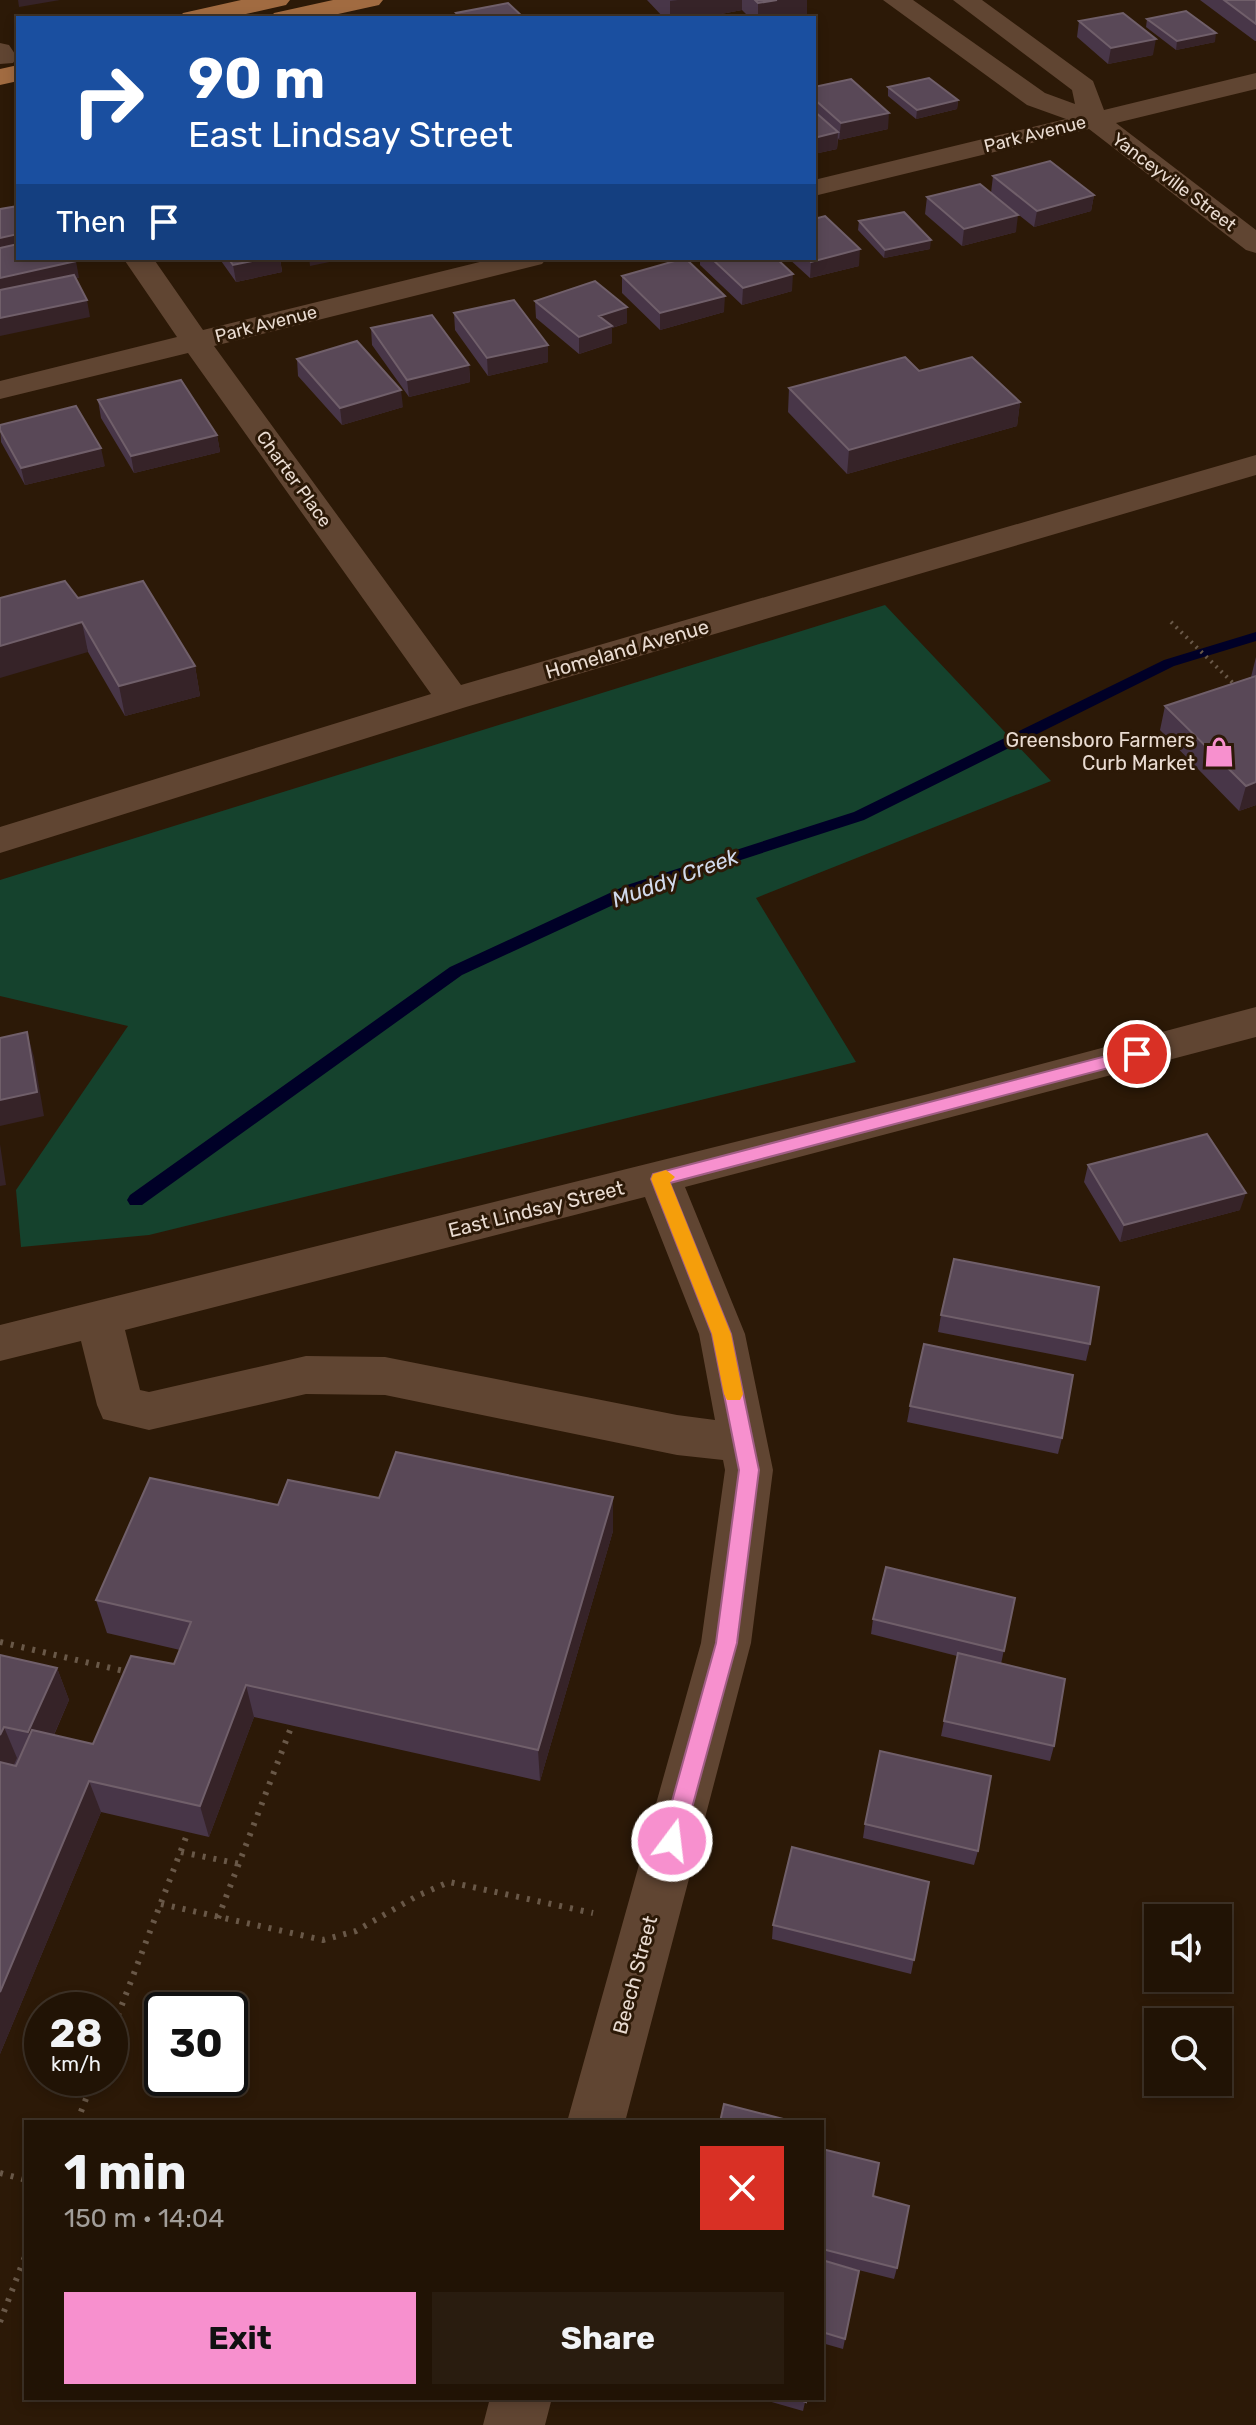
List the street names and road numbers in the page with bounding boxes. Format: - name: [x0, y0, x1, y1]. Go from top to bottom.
- street label: Park Avenue: [982, 111, 1088, 157]
- street label: Yanceyville Street: [1108, 128, 1240, 236]
- street label: Park Avenue: [213, 301, 319, 347]
- street label: Charter Place: [252, 427, 336, 531]
- street label: Homeland Avenue: [542, 614, 712, 684]
- street label: East Lindsay Street: [446, 1175, 627, 1242]
- street label: Beech Street: [608, 1913, 662, 2037]

